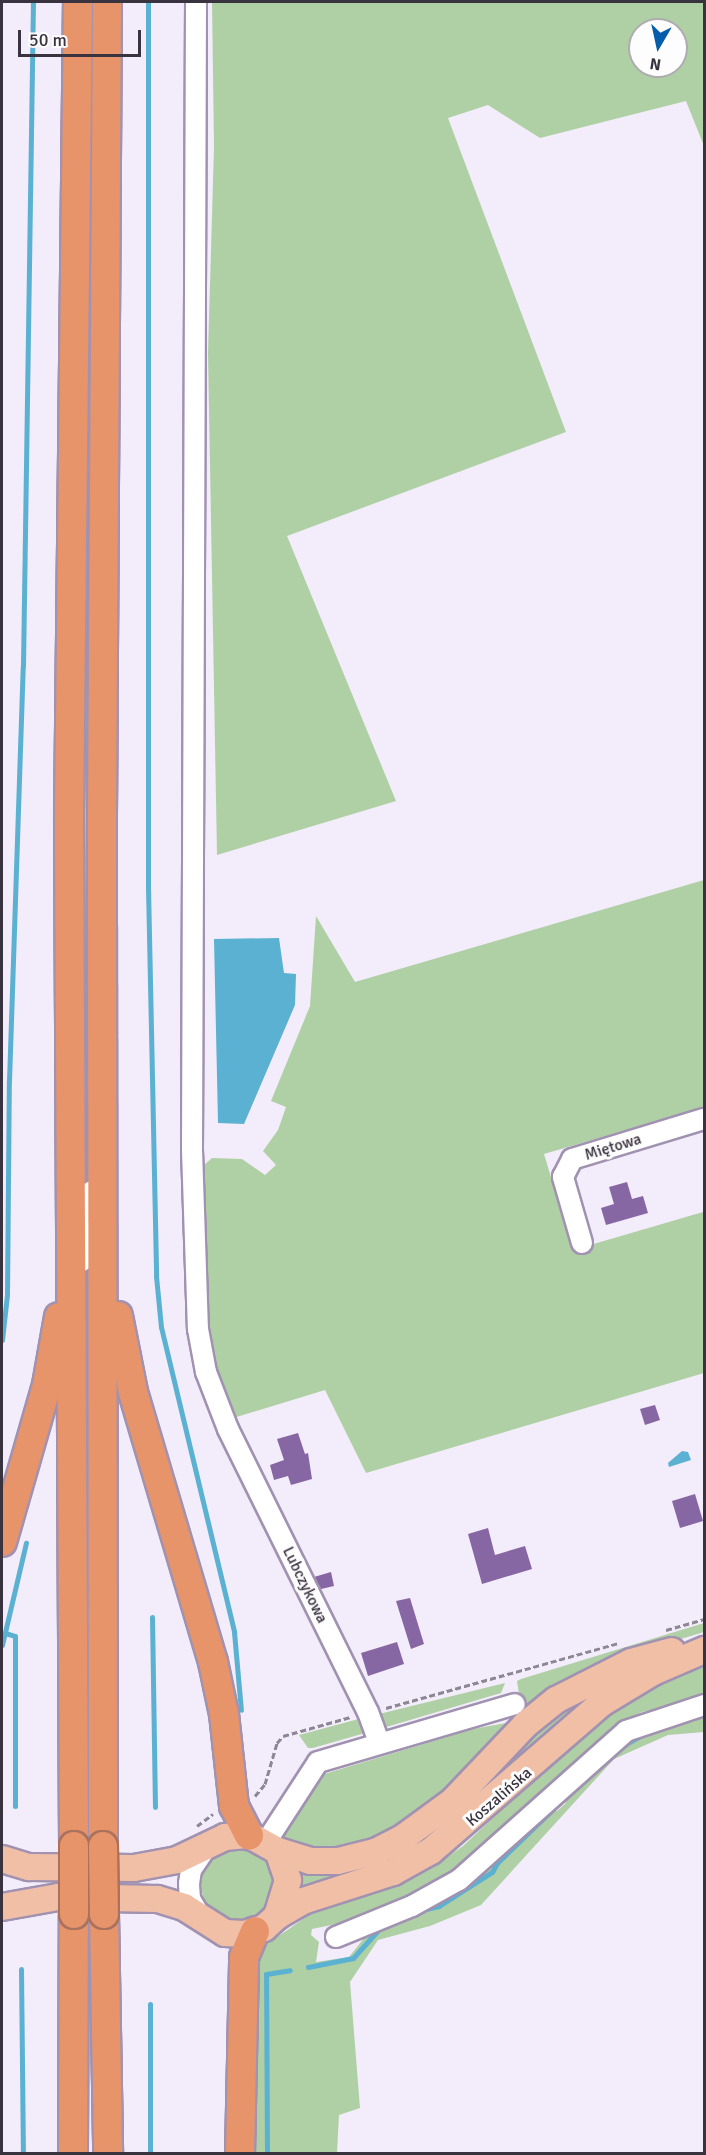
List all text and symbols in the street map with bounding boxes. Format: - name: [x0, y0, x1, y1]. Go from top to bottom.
- scale bar: [21, 18, 144, 56]
- north arrow: [628, 18, 688, 78]
- text: 50 m: [29, 29, 67, 51]
- text: N: [648, 53, 663, 75]
- street label: Miętowa: [582, 1129, 644, 1165]
- street label: Lubczykowa: [278, 1544, 332, 1626]
- street label: Koszalińska: [462, 1763, 536, 1831]

